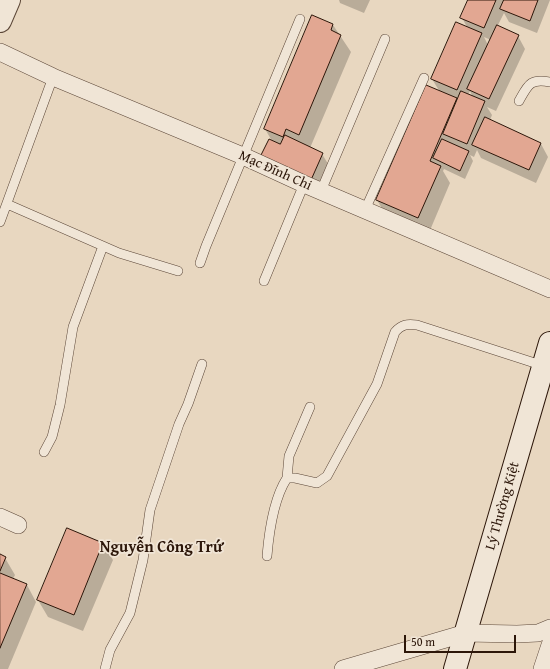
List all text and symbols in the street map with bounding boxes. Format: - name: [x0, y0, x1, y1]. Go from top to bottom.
- street label: Mạc Đĩnh Chi: [236, 147, 314, 195]
- street label: Lý Thường Kiệt: [482, 460, 524, 552]
- district label: Nguyễn Công Trứ: [100, 538, 224, 558]
- scale bar: [406, 627, 518, 653]
- text: 50 m: [411, 633, 435, 650]

